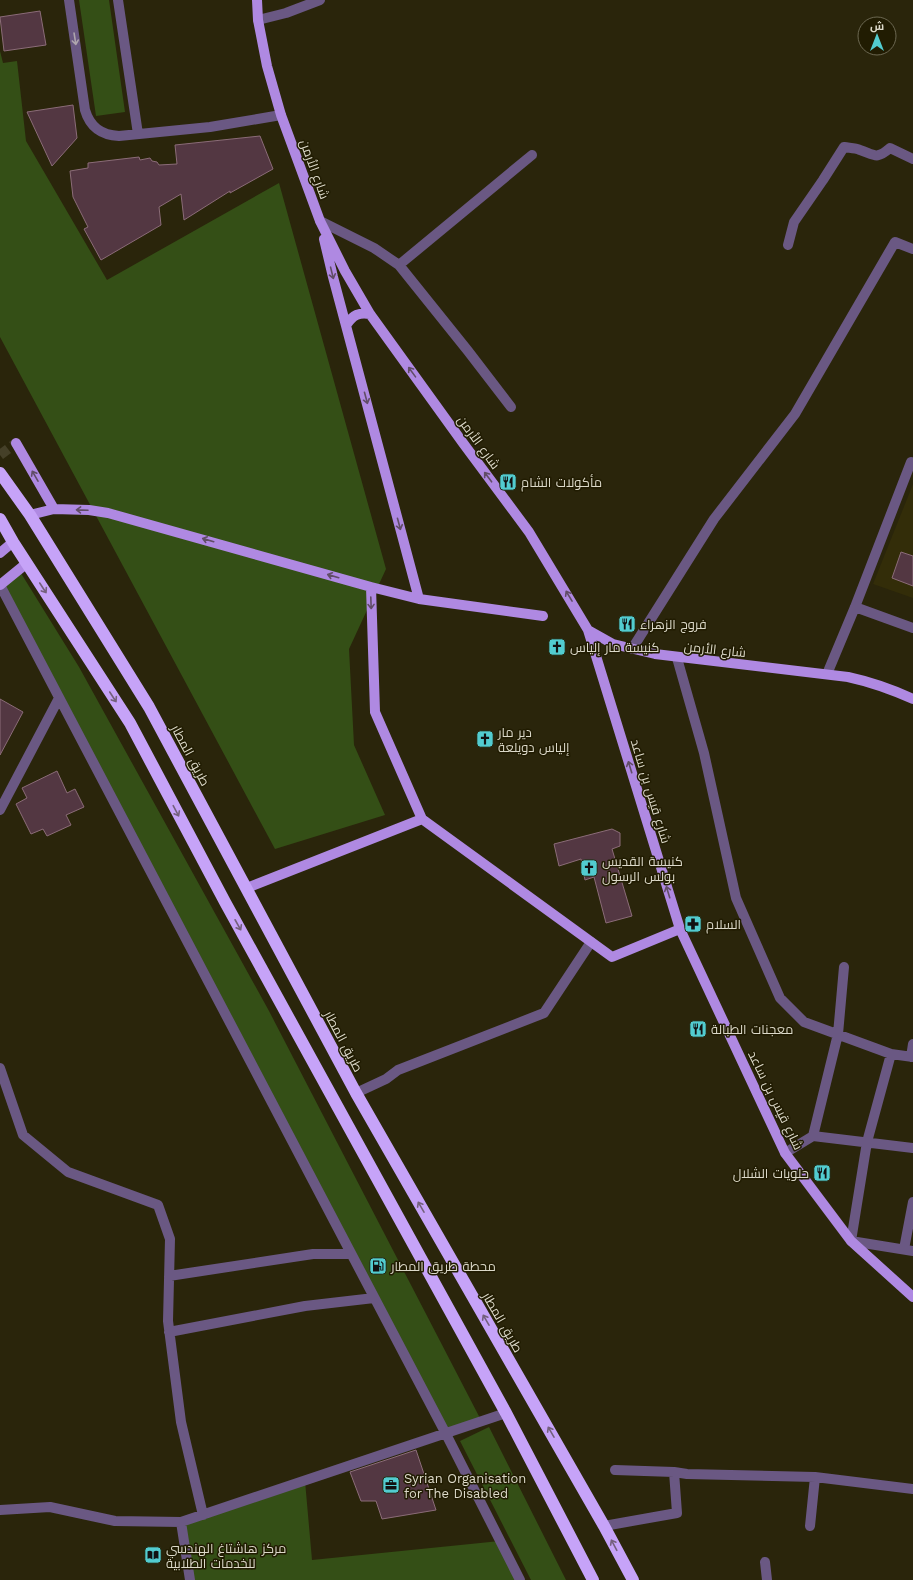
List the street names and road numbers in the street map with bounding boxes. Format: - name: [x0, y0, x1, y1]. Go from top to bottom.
- street label: شارع الأرمن: [296, 137, 332, 201]
- street label: شارع الأرمن: [453, 413, 503, 473]
- street label: شارع الأرمن: [683, 639, 747, 661]
- street label: طريق المطار: [168, 721, 213, 788]
- street label: شارع قيس بن ساعد: [627, 737, 674, 845]
- street label: طريق المطار: [321, 1007, 366, 1074]
- street label: شارع قيس بن ساعد: [744, 1048, 806, 1153]
- street label: طريق المطار: [479, 1289, 526, 1355]

